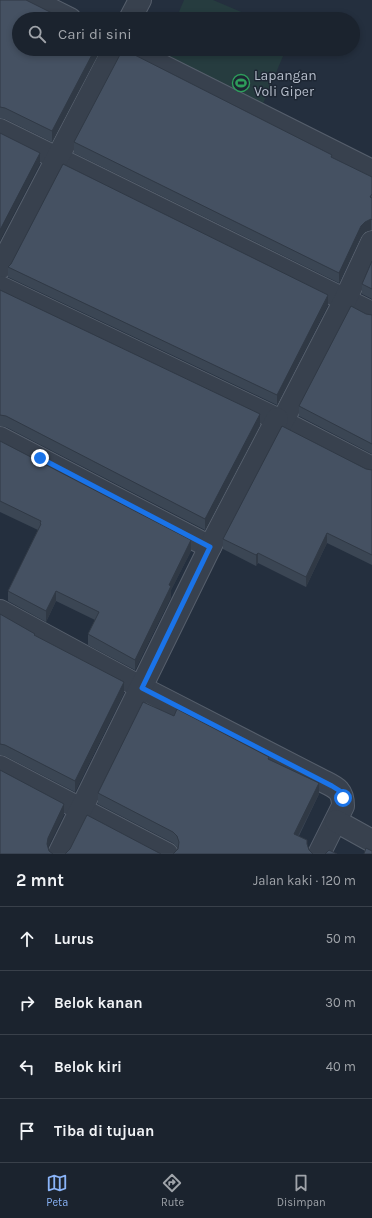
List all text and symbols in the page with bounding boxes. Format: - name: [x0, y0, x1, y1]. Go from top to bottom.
- search box: [12, 12, 360, 56]
- icon: search: [26, 23, 48, 45]
- text: Cari di sini: [58, 25, 132, 43]
- place label: Lapangan Voli Giper: [254, 67, 317, 100]
- sports icon: Lapangan Voli Giper: [231, 73, 251, 93]
- route end: [31, 449, 49, 467]
- route start: [334, 789, 352, 807]
- text: 2 mnt: [16, 870, 64, 890]
- text: Jalan kaki · 120 m: [253, 873, 356, 888]
- icon: ahead: [16, 928, 38, 950]
- text: Lurus: [54, 930, 94, 948]
- text: 50 m: [326, 931, 356, 946]
- icon: right: [16, 992, 38, 1014]
- text: Belok kanan: [54, 994, 143, 1012]
- text: 30 m: [325, 995, 356, 1010]
- icon: left: [16, 1056, 38, 1078]
- text: Belok kiri: [54, 1058, 122, 1076]
- text: 40 m: [326, 1059, 356, 1074]
- icon: arrive: [16, 1120, 38, 1142]
- text: Tiba di tujuan: [54, 1122, 154, 1140]
- tab: Peta: [46, 1172, 68, 1209]
- tab: Rute: [161, 1172, 184, 1209]
- tab: Disimpan: [277, 1172, 326, 1209]

